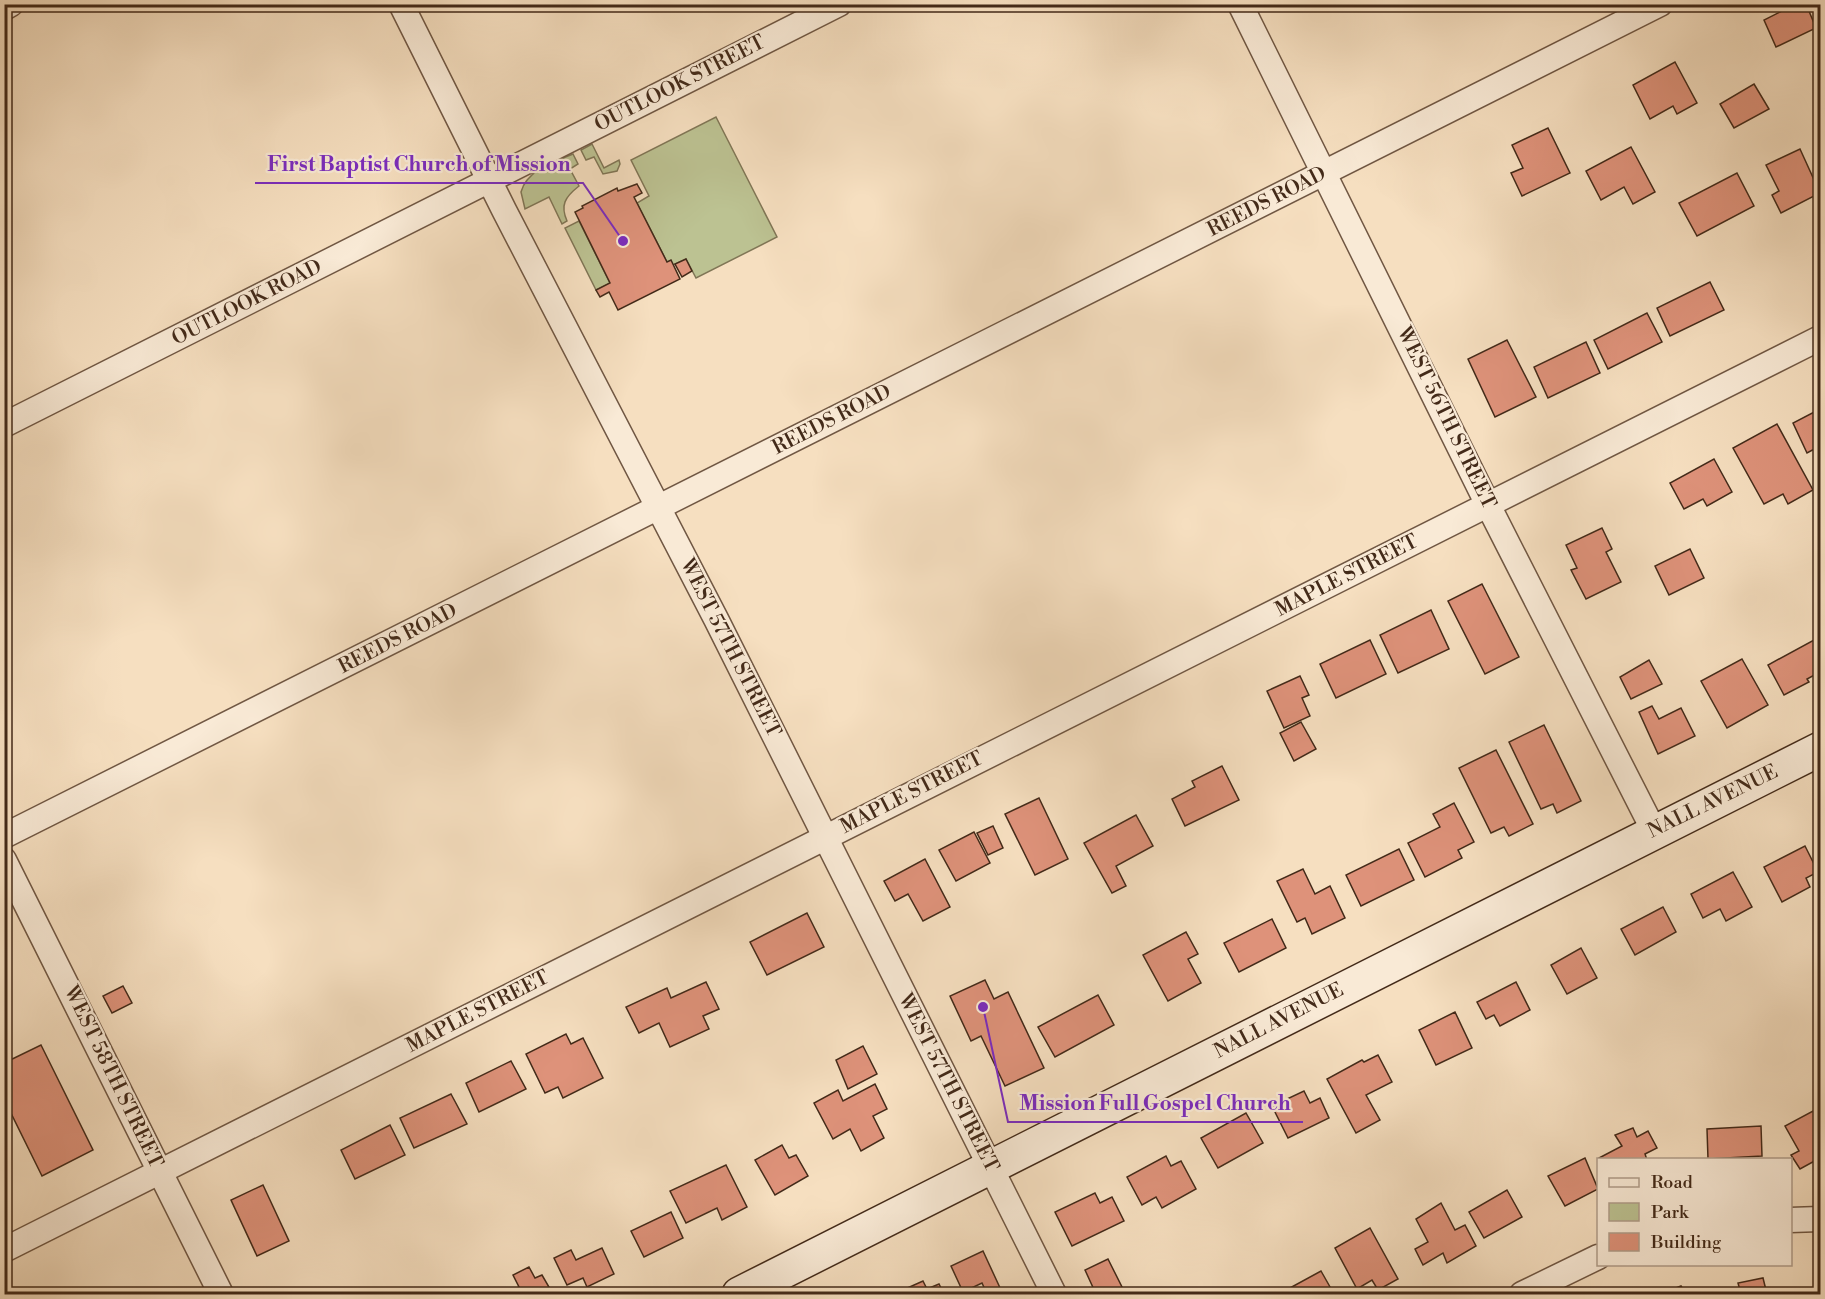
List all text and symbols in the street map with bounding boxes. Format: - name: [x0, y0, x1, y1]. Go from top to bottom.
- street label: OUTLOOK STREET: [590, 30, 770, 138]
- callout: First Baptist Church of Mission: [255, 144, 583, 183]
- text: First Baptist Church of Mission: [267, 152, 571, 178]
- street label: REEDS ROAD: [1203, 161, 1331, 243]
- street label: OUTLOOK ROAD: [168, 254, 326, 352]
- street label: WEST 56TH STREET: [1391, 322, 1501, 513]
- street label: REEDS ROAD: [768, 379, 896, 461]
- street label: MAPLE STREET: [1271, 529, 1423, 623]
- street label: WEST 57TH STREET: [674, 554, 786, 741]
- street label: REEDS ROAD: [334, 598, 462, 680]
- street label: MAPLE STREET: [836, 746, 988, 840]
- street label: NALL AVENUE: [1644, 760, 1782, 844]
- street label: MAPLE STREET: [402, 965, 554, 1059]
- street label: NALL AVENUE: [1210, 978, 1348, 1064]
- street label: WEST 58TH STREET: [58, 981, 168, 1172]
- street label: WEST 57TH STREET: [892, 989, 1004, 1176]
- callout: Mission Full Gospel Church: [1008, 1083, 1303, 1122]
- text: Mission Full Gospel Church: [1019, 1091, 1291, 1117]
- legend: [1597, 1158, 1792, 1266]
- text: Road: [1651, 1171, 1694, 1194]
- text: Park: [1651, 1201, 1690, 1224]
- text: Building: [1650, 1231, 1722, 1254]

